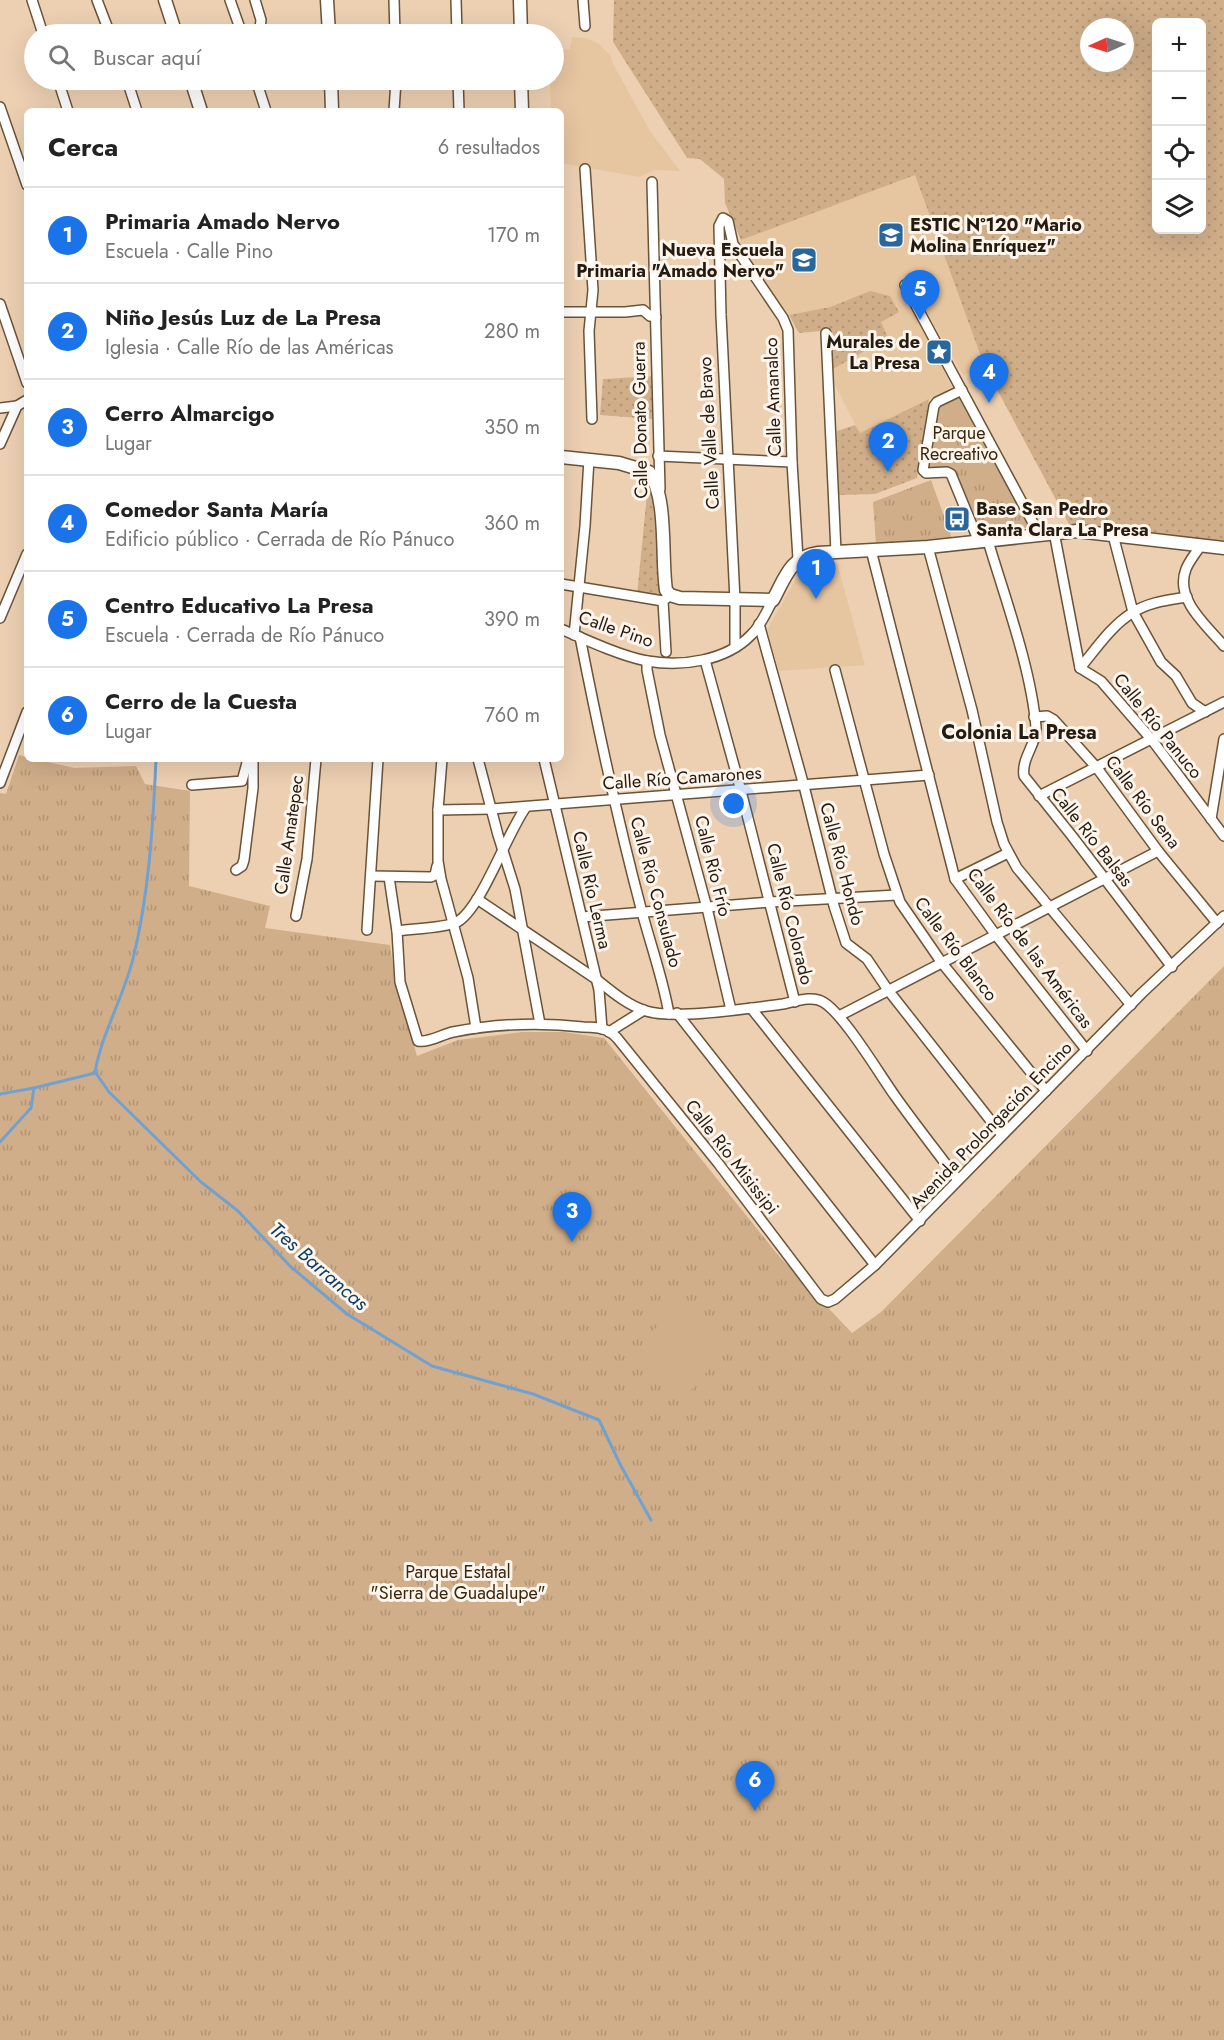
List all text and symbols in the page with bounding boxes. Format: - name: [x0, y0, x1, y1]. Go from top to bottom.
- north arrow: [1080, 18, 1134, 72]
- map controls: [1152, 18, 1206, 234]
- button: +: [1152, 18, 1206, 72]
- search box: [24, 24, 564, 90]
- icon: search: [45, 41, 78, 74]
- text: Buscar aquí: [93, 41, 201, 73]
- button: −: [1152, 72, 1206, 126]
- button: locate: [1152, 126, 1206, 180]
- text: Cerca: [48, 128, 118, 166]
- text: 6 resultados: [438, 133, 540, 162]
- button: layers: [1152, 180, 1206, 234]
- text: Primaria Amado Nervo: [105, 205, 340, 237]
- place label: ESTIC N°120 "Mario Molina Enríquez": [910, 212, 1082, 259]
- school or university icon: ESTIC N°120 "Mario Molina Enríquez": [876, 220, 906, 250]
- text: 1: [62, 221, 73, 250]
- text: 170 m: [487, 221, 540, 250]
- text: Escuela · Calle Pino: [105, 237, 273, 266]
- place label: Nueva Escuela Primaria "Amado Nervo": [576, 237, 784, 284]
- school or university icon: Nueva Escuela Primaria "Amado Nervo": [789, 245, 819, 275]
- pin: 5: [900, 270, 940, 320]
- text: Niño Jesús Luz de La Presa: [105, 301, 381, 333]
- text: 2: [61, 317, 74, 346]
- text: 280 m: [484, 317, 540, 346]
- place label: Murales de La Presa: [826, 329, 920, 376]
- text: Iglesia · Calle Río de las Américas: [105, 333, 394, 362]
- street label: Calle Amanalco: [758, 337, 788, 457]
- place icon: Murales de La Presa: [924, 337, 954, 367]
- street label: Calle Donato Guerra: [626, 341, 654, 499]
- pin: 4: [970, 354, 1008, 403]
- street label: Calle Valle de Bravo: [692, 356, 726, 510]
- text: Cerro Almarcigo: [105, 397, 274, 429]
- text: 3: [61, 413, 74, 442]
- text: 350 m: [484, 413, 540, 442]
- park label: Parque Recreativo: [920, 420, 998, 467]
- pin: 2: [868, 422, 908, 472]
- text: Lugar: [105, 429, 152, 458]
- text: Comedor Santa María: [105, 493, 328, 525]
- place label: Base San Pedro Santa Clara La Presa: [976, 496, 1149, 543]
- bus stop icon: Base San Pedro Santa Clara La Presa: [942, 504, 972, 534]
- text: 4: [61, 509, 74, 538]
- text: 360 m: [484, 509, 540, 538]
- text: Edificio público · Cerrada de Río Pánuco: [105, 525, 454, 554]
- pin: 1: [796, 550, 836, 599]
- text: Centro Educativo La Presa: [105, 589, 374, 621]
- street label: Calle Pino: [575, 604, 657, 654]
- text: 5: [61, 605, 74, 634]
- text: 390 m: [484, 605, 540, 634]
- text: Escuela · Cerrada de Río Pánuco: [105, 621, 384, 650]
- street label: Calle Río Panuco: [1107, 668, 1209, 785]
- text: Cerro de la Cuesta: [105, 685, 297, 717]
- text: 6: [61, 701, 74, 730]
- text: 760 m: [484, 701, 540, 730]
- text: Lugar: [105, 717, 152, 746]
- district label: Colonia La Presa: [941, 718, 1097, 747]
- street label: Calle Río Sena: [1099, 750, 1187, 854]
- street label: Calle Río Camarones: [602, 759, 762, 797]
- street label: Calle Amatepec: [268, 774, 310, 896]
- street label: Calle Río Balsas: [1045, 782, 1139, 892]
- your location: [719, 789, 748, 818]
- street label: Calle Río Hondo: [813, 800, 871, 928]
- street label: Calle Río Frío: [688, 813, 738, 919]
- street label: Calle Río Consulado: [623, 814, 689, 970]
- street label: Calle Río Lerma: [566, 829, 618, 951]
- street label: Calle Río Colorado: [760, 841, 820, 988]
- street label: Calle Río de las Américas: [961, 862, 1099, 1034]
- street label: Calle Río Blanco: [908, 891, 1004, 1007]
- street label: Avenida Prolongación Encino: [904, 1035, 1078, 1215]
- street label: Calle Río Misissipi: [679, 1094, 785, 1220]
- pin: 3: [552, 1192, 592, 1242]
- water label: Tres Barrancas: [263, 1215, 374, 1318]
- park label: Parque Estatal "Sierra de Guadalupe": [370, 1559, 546, 1606]
- pin: 6: [736, 1762, 774, 1811]

